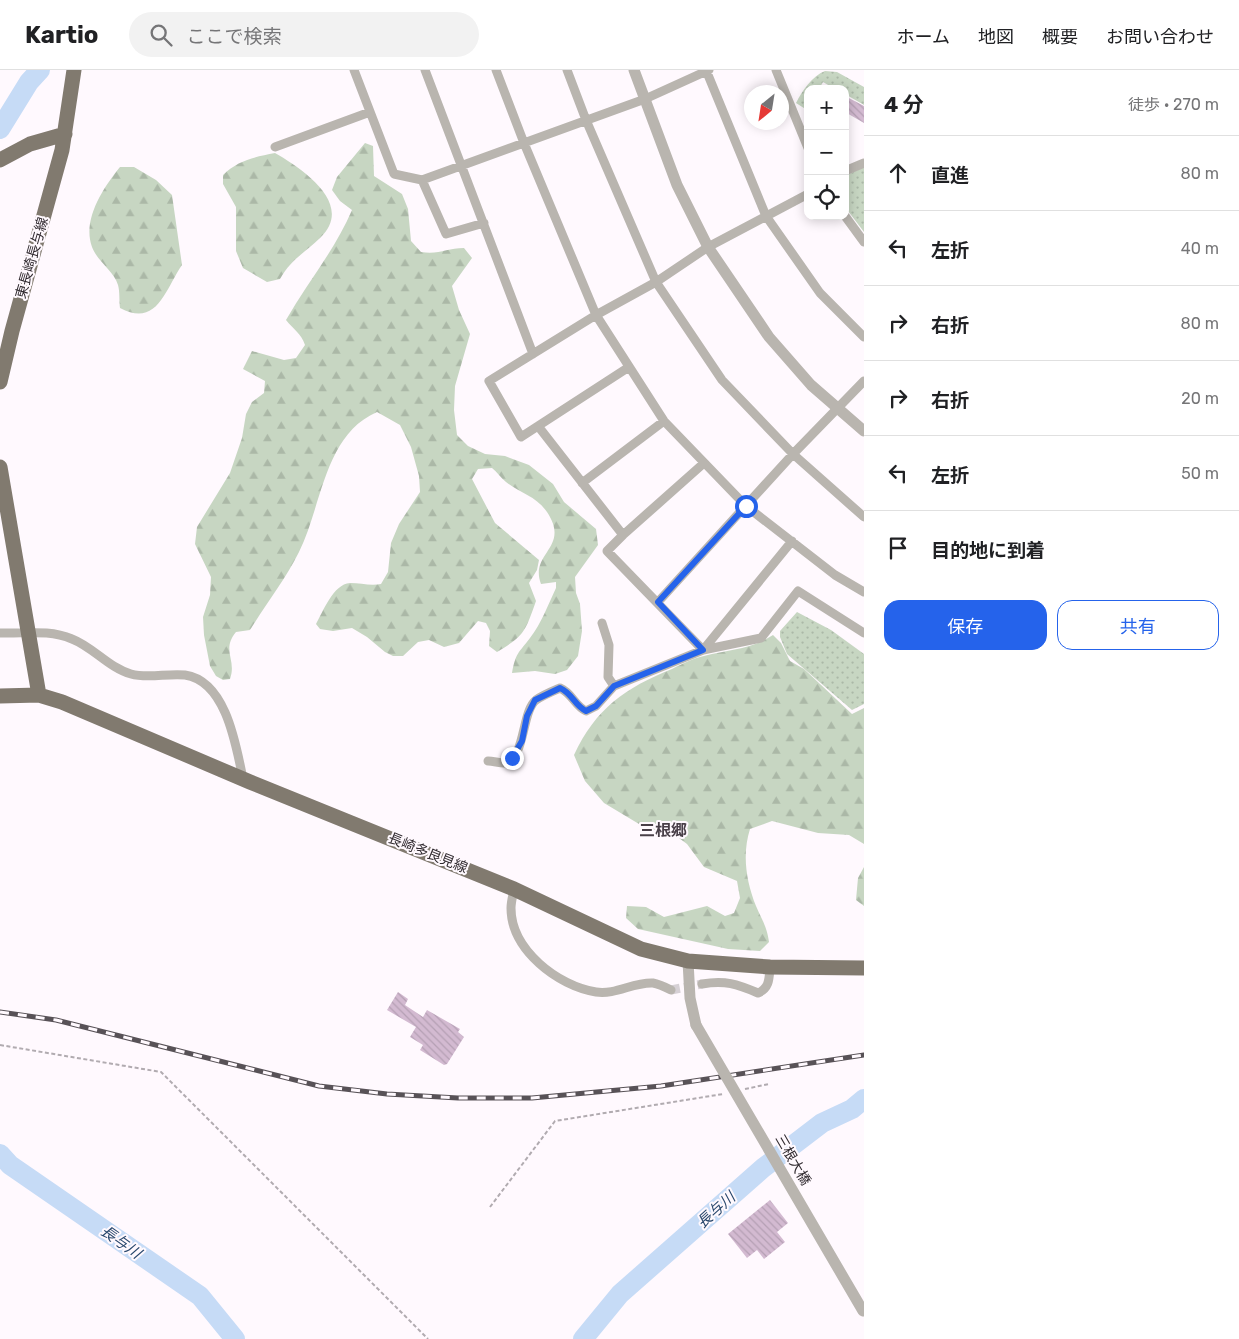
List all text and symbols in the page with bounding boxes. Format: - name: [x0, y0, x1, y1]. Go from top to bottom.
- search box: [129, 12, 479, 57]
- text: Kartio: [25, 21, 99, 49]
- icon: search: [147, 21, 175, 49]
- text: ここで検索: [187, 25, 282, 48]
- text: ホーム: [897, 26, 950, 48]
- text: 地図: [978, 26, 1014, 48]
- text: 概要: [1042, 26, 1078, 48]
- text: お問い合わせ: [1106, 26, 1214, 48]
- north arrow: [744, 85, 789, 130]
- map controls: [804, 85, 849, 220]
- button: +: [804, 85, 849, 130]
- text: 4 分: [884, 92, 924, 117]
- text: 徒歩 · 270 m: [1128, 95, 1219, 114]
- button: −: [804, 130, 849, 175]
- icon: ahead: [884, 159, 912, 187]
- text: 直進: [931, 164, 969, 187]
- text: 80 m: [1181, 164, 1219, 183]
- button: locate: [804, 175, 849, 220]
- street label: 東長崎長与線: [12, 215, 52, 301]
- icon: left: [884, 234, 912, 262]
- text: 左折: [931, 239, 969, 262]
- text: 40 m: [1181, 239, 1219, 258]
- icon: right: [884, 309, 912, 337]
- text: 右折: [931, 314, 969, 337]
- text: 80 m: [1181, 314, 1219, 333]
- icon: right: [884, 384, 912, 412]
- text: 右折: [931, 389, 969, 412]
- text: 20 m: [1181, 389, 1219, 408]
- icon: left: [884, 459, 912, 487]
- text: 左折: [931, 464, 969, 487]
- text: 50 m: [1181, 464, 1219, 483]
- route start: [735, 495, 758, 518]
- icon: arrive: [884, 534, 912, 562]
- text: 目的地に到着: [931, 539, 1045, 562]
- button: 保存: [884, 600, 1047, 650]
- button: 共有: [1057, 600, 1219, 650]
- route end: [501, 747, 524, 770]
- district label: 三根郷: [639, 821, 687, 840]
- street label: 長崎多良見線: [386, 829, 470, 877]
- street label: 三根大橋: [772, 1132, 814, 1188]
- water label: 長与川: [693, 1187, 740, 1232]
- water label: 長与川: [97, 1222, 146, 1263]

